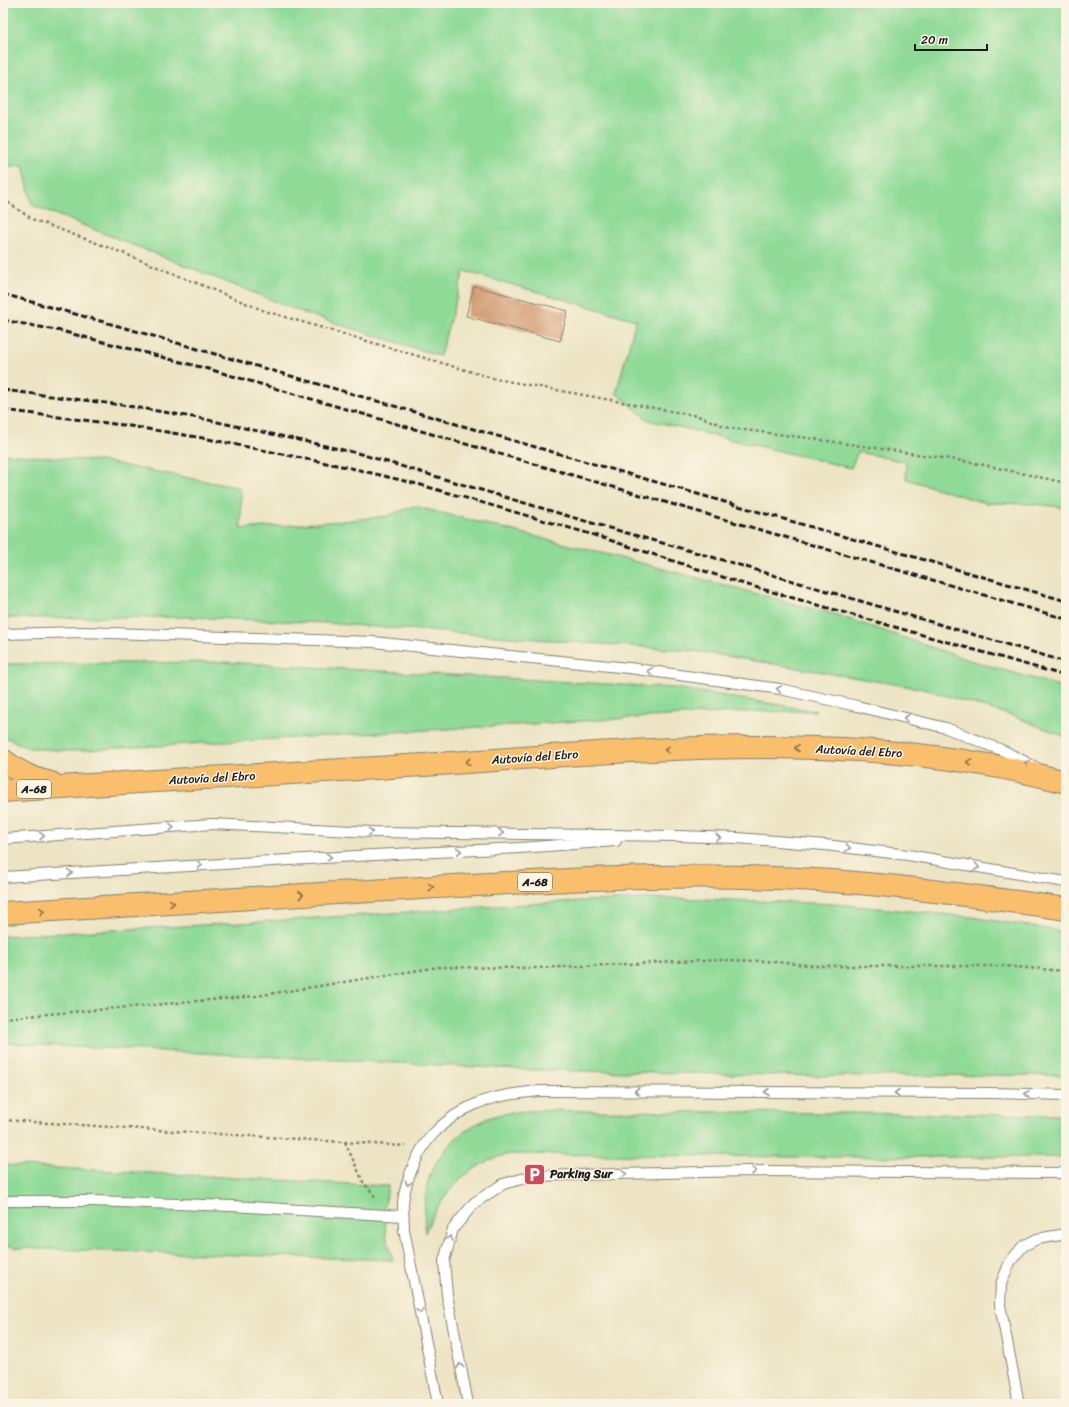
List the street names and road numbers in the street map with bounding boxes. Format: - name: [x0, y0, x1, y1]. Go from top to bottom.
- street label: Autovía del Ebro: [814, 738, 903, 764]
- street label: Autovía del Ebro: [490, 743, 579, 771]
- street label: Autovía del Ebro: [167, 765, 256, 791]
- road number: A-68: [17, 780, 51, 798]
- road number: A-68: [518, 873, 552, 891]

